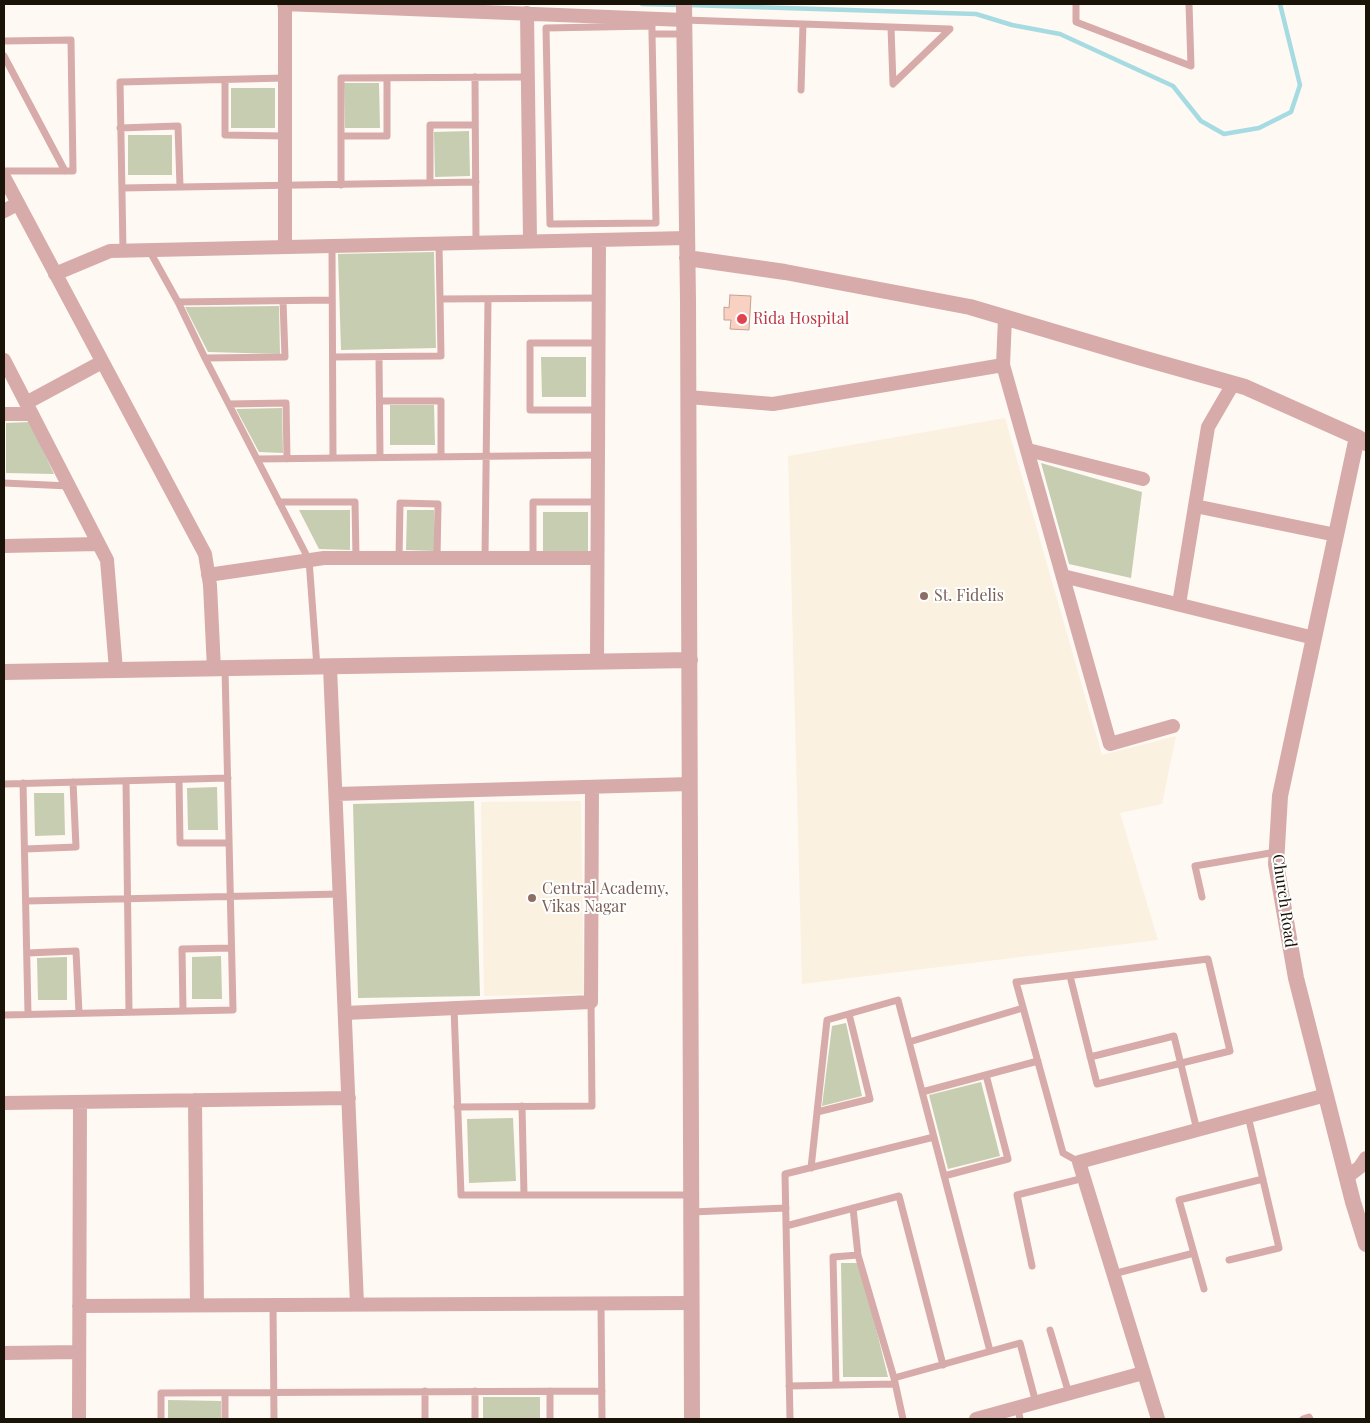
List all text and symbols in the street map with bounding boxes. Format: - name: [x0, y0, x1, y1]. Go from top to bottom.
- place label: Rida Hospital: [753, 309, 849, 329]
- marker: Rida Hospital: [735, 312, 749, 326]
- place label: St. Fidelis: [934, 586, 1004, 606]
- marker: St. Fidelis: [918, 590, 930, 602]
- street label: Church Road: [1268, 853, 1300, 949]
- place label: Central Academy, Vikas Nagar: [542, 879, 669, 917]
- marker: Central Academy, Vikas Nagar: [526, 892, 538, 904]

